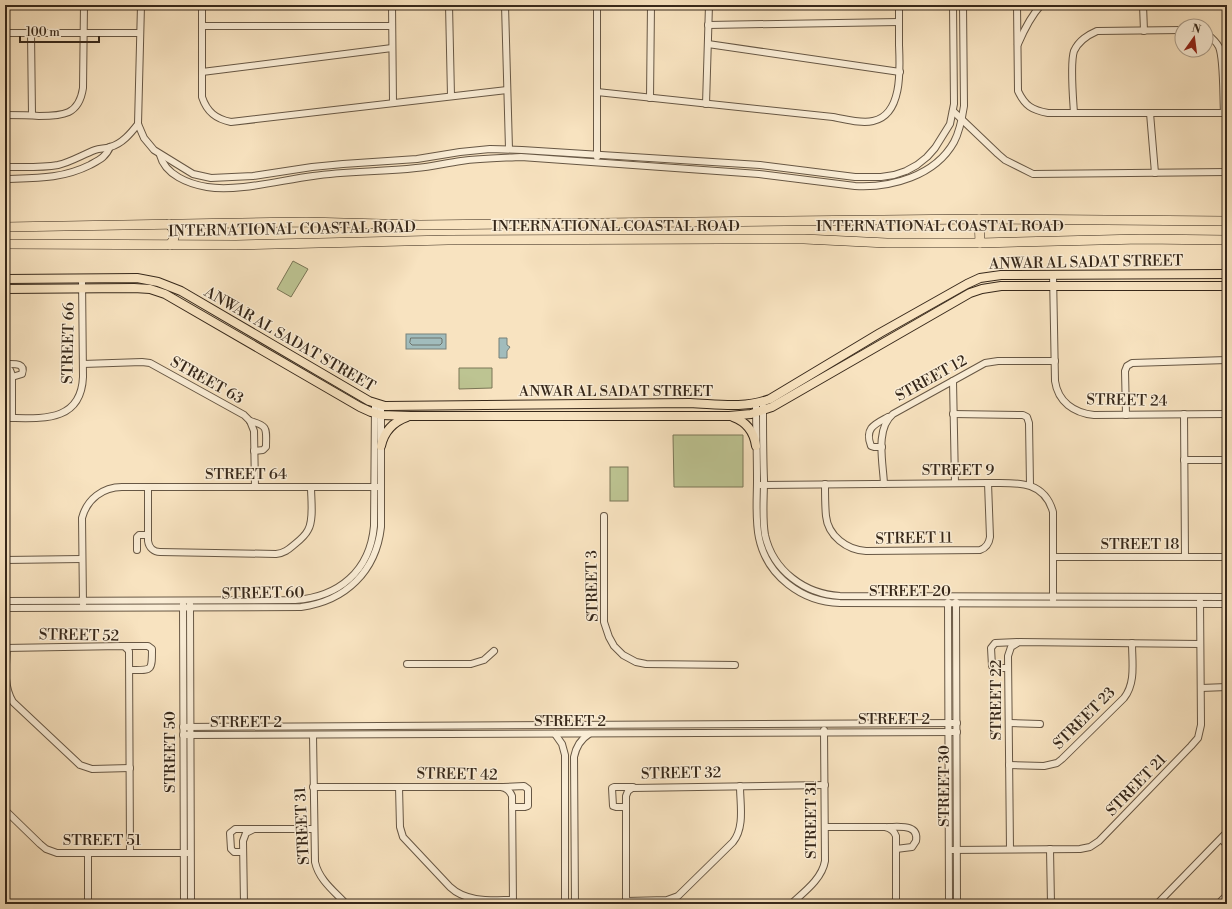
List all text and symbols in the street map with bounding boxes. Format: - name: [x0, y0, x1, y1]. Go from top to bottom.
- scale bar: [20, 18, 99, 44]
- north arrow: [1174, 18, 1214, 58]
- text: N: [1190, 21, 1202, 37]
- text: 100 m: [26, 25, 60, 40]
- street label: INTERNATIONAL COASTAL ROAD: [492, 217, 740, 236]
- street label: INTERNATIONAL COASTAL ROAD: [816, 217, 1064, 236]
- street label: INTERNATIONAL COASTAL ROAD: [168, 218, 416, 241]
- street label: ANWAR AL SADAT STREET: [988, 251, 1184, 274]
- street label: ANWAR AL SADAT STREET: [200, 282, 379, 396]
- street label: STREET 66: [58, 302, 79, 384]
- street label: STREET 12: [892, 351, 970, 406]
- street label: STREET 63: [167, 353, 247, 408]
- street label: ANWAR AL SADAT STREET: [518, 382, 714, 401]
- street label: STREET 24: [1086, 390, 1168, 411]
- street label: STREET 9: [922, 461, 994, 480]
- street label: STREET 64: [205, 465, 287, 484]
- street label: STREET 11: [875, 528, 953, 549]
- street label: STREET 18: [1101, 535, 1179, 554]
- street label: STREET 3: [582, 550, 603, 622]
- street label: STREET 20: [869, 582, 951, 601]
- street label: STREET 60: [222, 583, 305, 604]
- street label: STREET 52: [39, 625, 119, 646]
- street label: STREET 22: [987, 660, 1006, 740]
- street label: STREET 23: [1049, 683, 1120, 754]
- street label: STREET 2: [858, 710, 930, 729]
- street label: STREET 50: [161, 711, 180, 793]
- street label: STREET 2: [534, 712, 606, 731]
- street label: STREET 2: [210, 713, 282, 732]
- street label: STREET 30: [935, 745, 954, 827]
- street label: STREET 21: [1102, 750, 1171, 820]
- street label: STREET 32: [641, 763, 721, 784]
- street label: STREET 42: [416, 764, 498, 785]
- street label: STREET 31: [802, 780, 821, 859]
- street label: STREET 31: [291, 786, 314, 865]
- street label: STREET 51: [63, 831, 142, 850]

